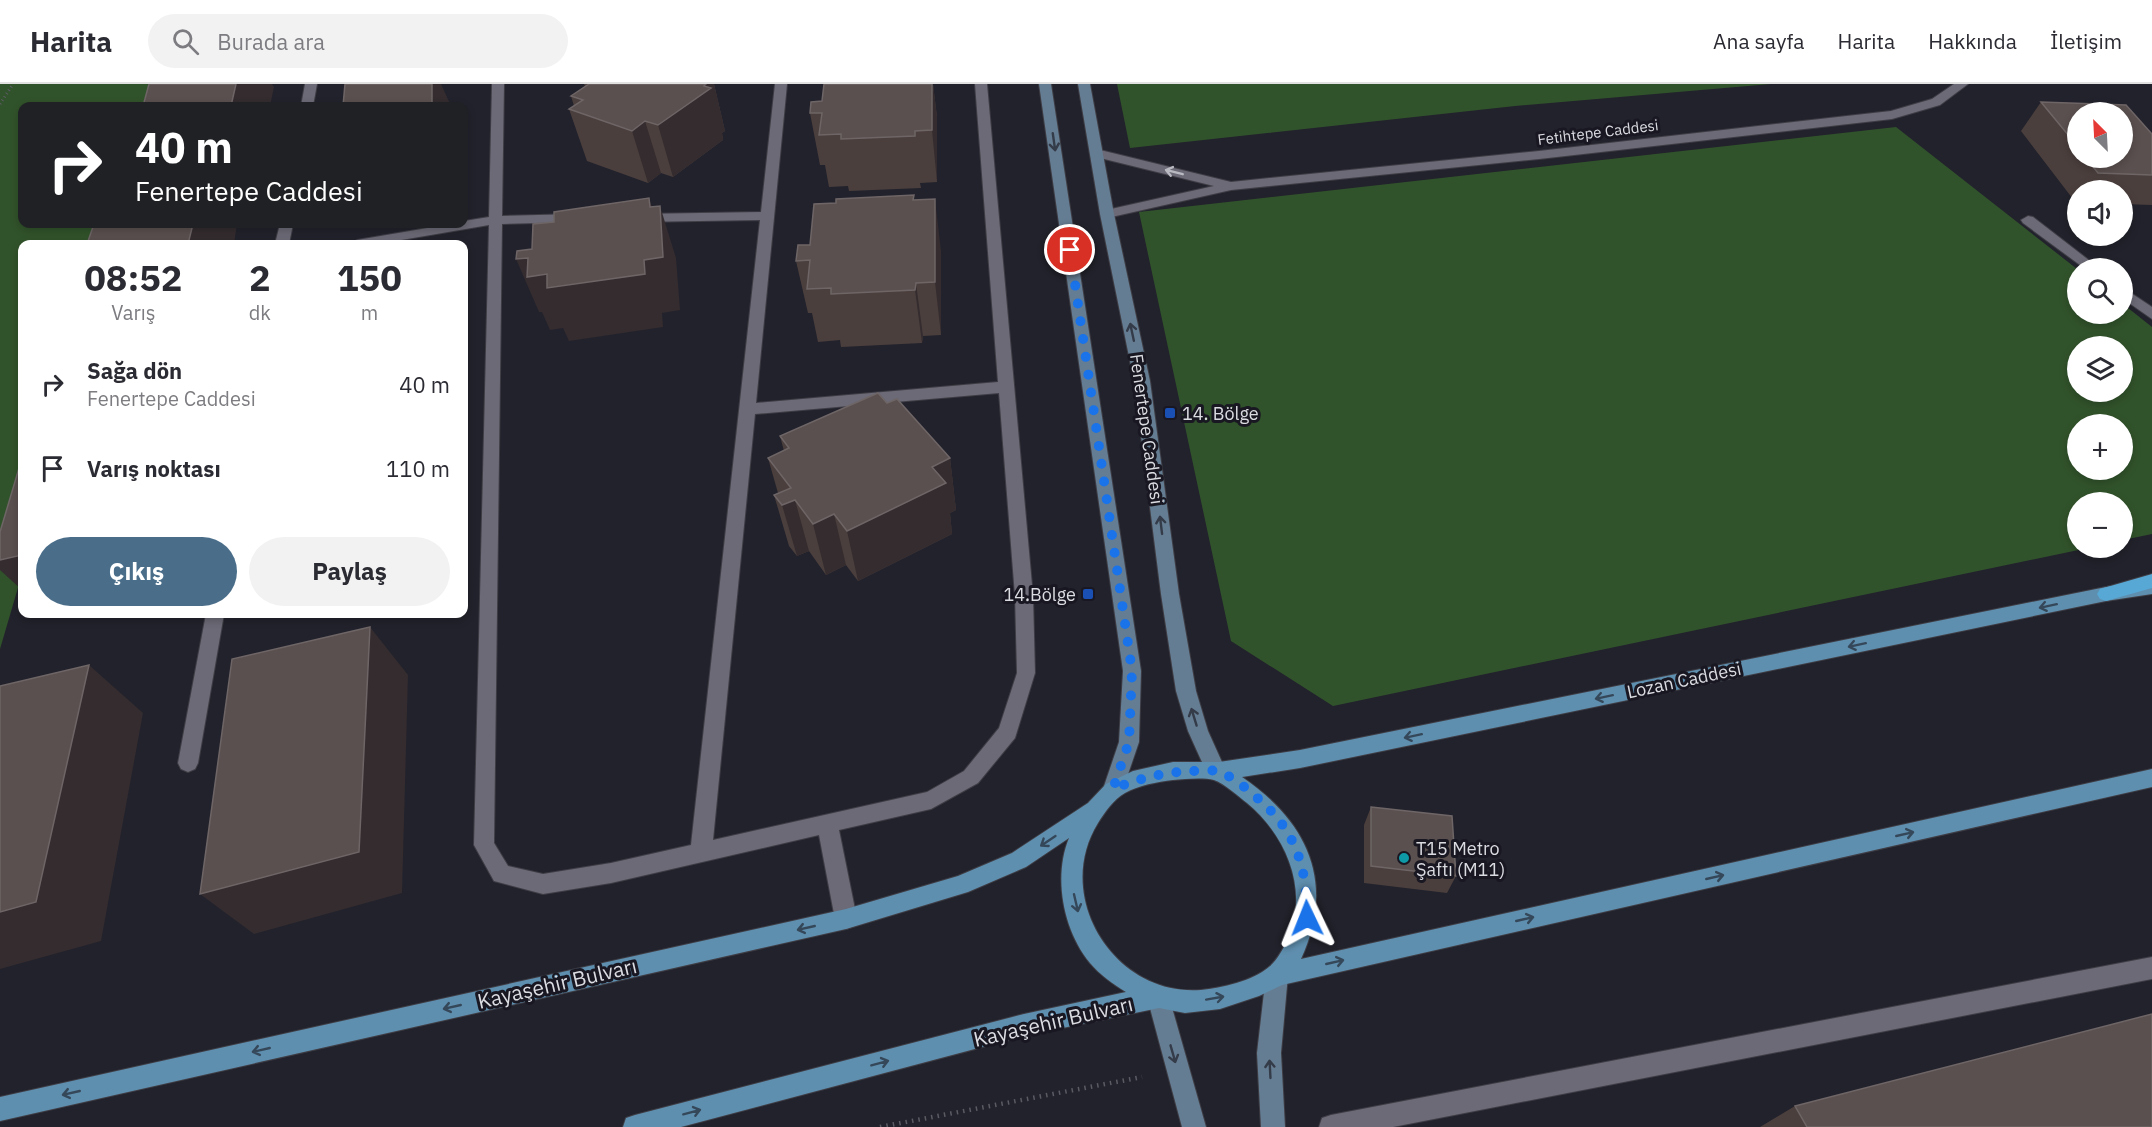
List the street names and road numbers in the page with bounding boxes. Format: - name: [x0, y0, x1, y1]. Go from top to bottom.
- street label: Fetihtepe Caddesi: [1536, 115, 1660, 149]
- street label: Fenertepe Caddesi: [1125, 352, 1169, 506]
- street label: Lozan Caddesi: [1625, 657, 1743, 703]
- street label: Kayaşehir Bulvarı: [475, 951, 639, 1015]
- street label: Kayaşehir Bulvarı: [971, 989, 1135, 1053]

